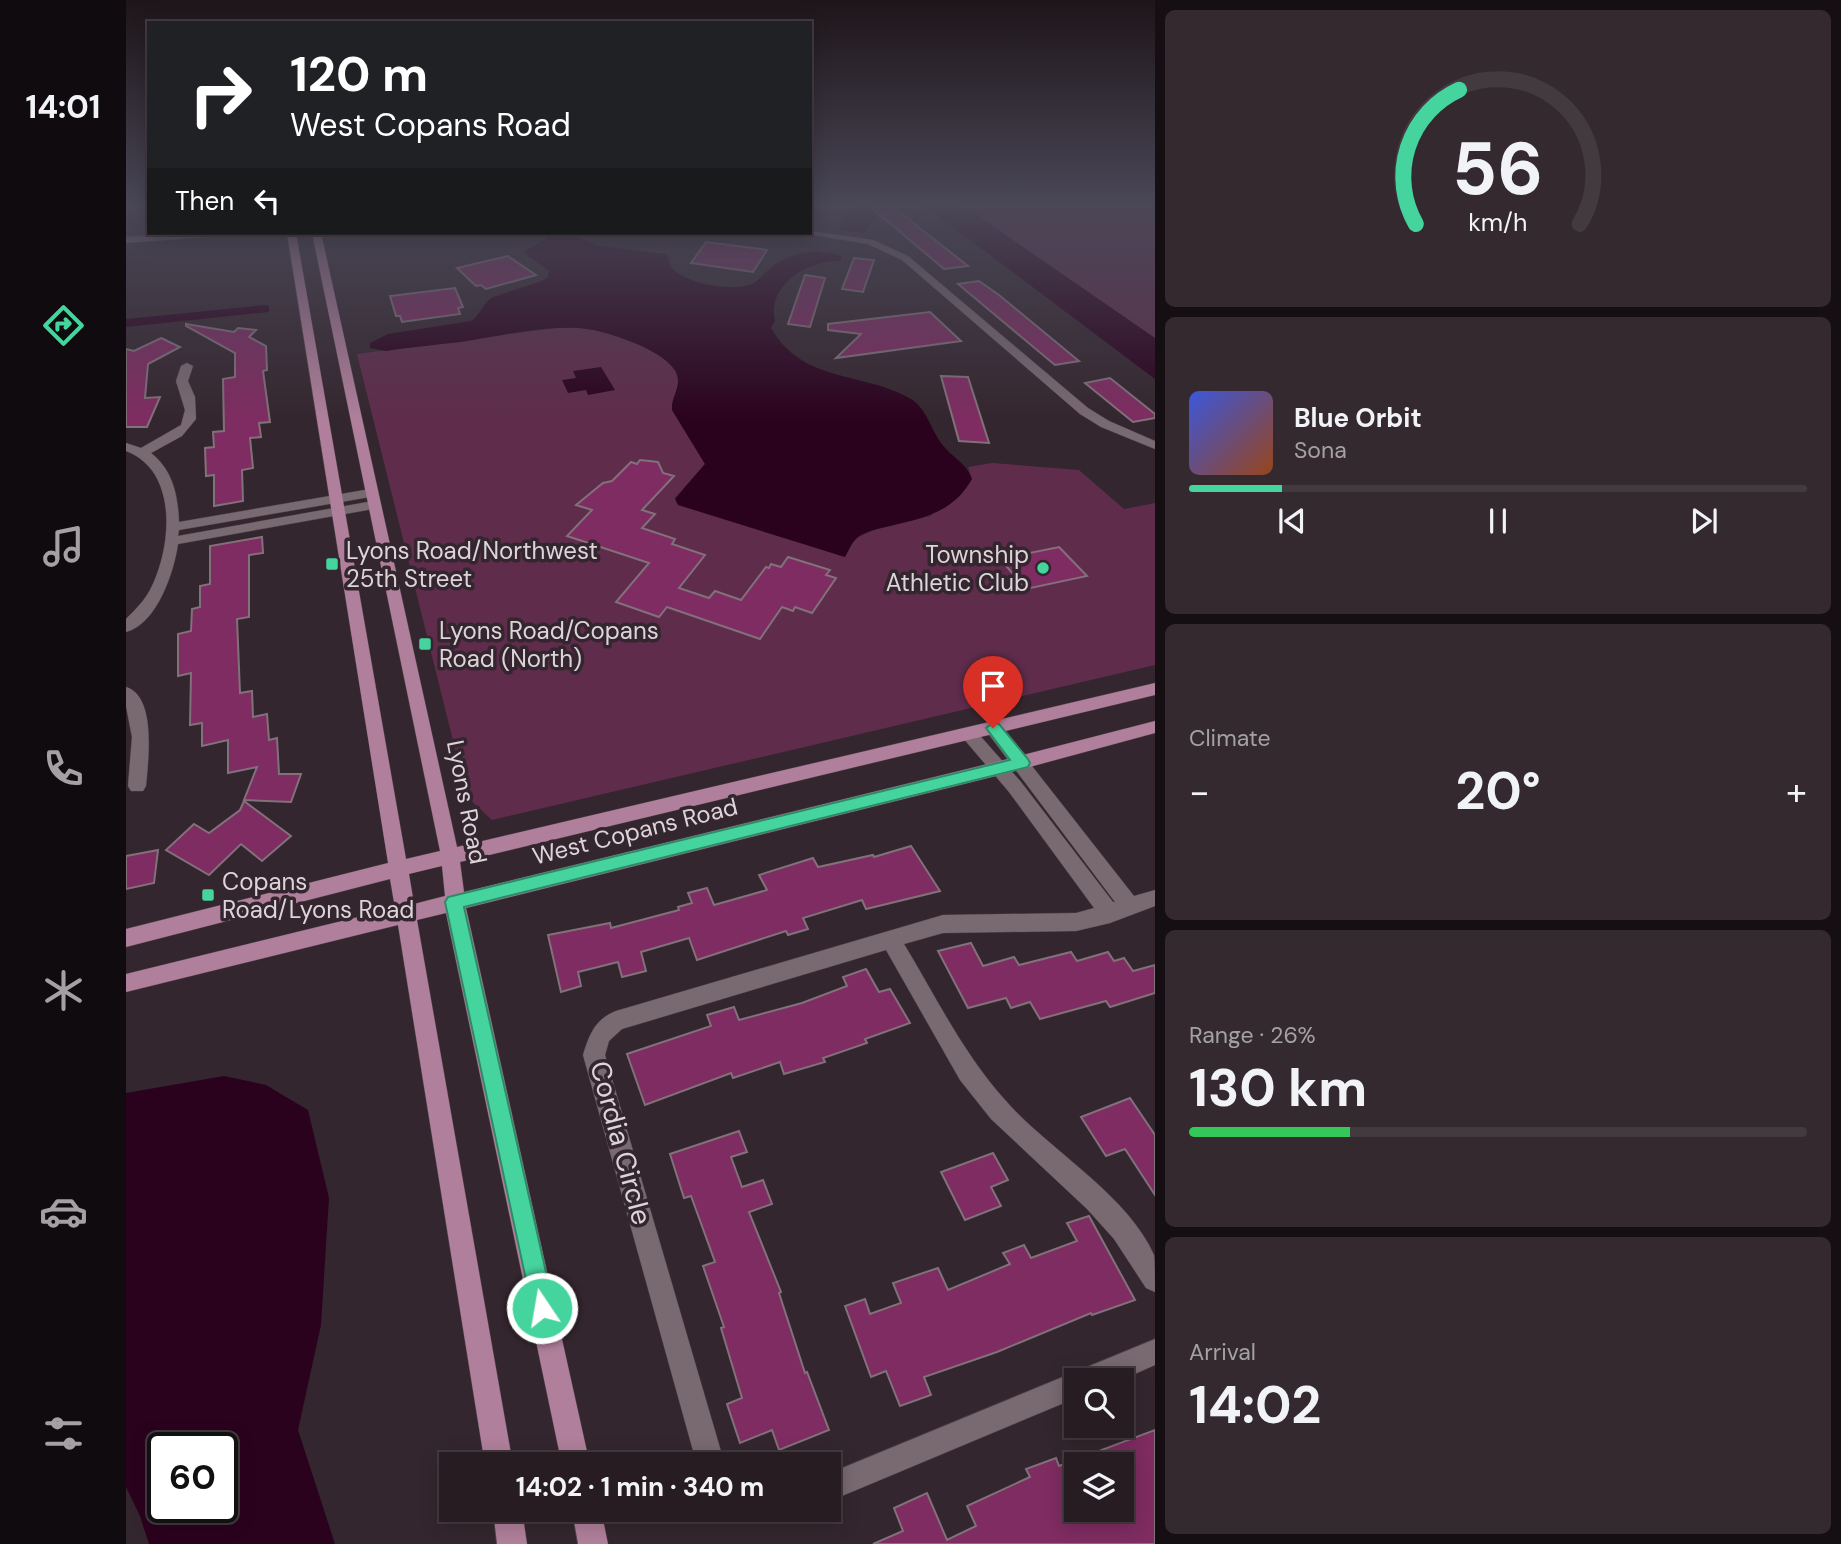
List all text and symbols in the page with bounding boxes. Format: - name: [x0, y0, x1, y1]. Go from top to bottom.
- text: 120 m: [290, 42, 428, 106]
- icon: right: [175, 49, 266, 140]
- text: 14:01: [26, 86, 100, 128]
- text: West Copans Road: [290, 104, 571, 146]
- text: 56: [1452, 123, 1544, 218]
- icon: left: [248, 182, 286, 220]
- text: Then: [175, 184, 234, 218]
- text: km/h: [1468, 206, 1528, 239]
- icon: directions: [39, 301, 88, 350]
- text: Blue Orbit: [1294, 401, 1422, 435]
- text: Sona: [1294, 435, 1347, 465]
- icon: previous: [1273, 502, 1311, 540]
- icon: pause: [1479, 502, 1517, 540]
- icon: next: [1685, 502, 1723, 540]
- icon: music: [39, 522, 88, 571]
- place label: Lyons Road/Northwest 25th Street: [346, 535, 598, 594]
- place label: Township Athletic Club: [886, 539, 1029, 598]
- marker: Lyons Road/Northwest 25th Street: [324, 556, 340, 572]
- marker: Township Athletic Club: [1035, 560, 1051, 576]
- place label: Lyons Road/Copans Road (North): [439, 615, 659, 674]
- marker: Lyons Road/Copans Road (North): [417, 636, 433, 652]
- pin: [963, 656, 1023, 728]
- icon: arrive: [974, 667, 1012, 705]
- text: Climate: [1189, 723, 1271, 753]
- street label: Lyons Road: [440, 737, 494, 867]
- icon: phone: [39, 744, 88, 793]
- text: 20°: [1455, 757, 1541, 825]
- text: −: [1189, 767, 1210, 817]
- text: +: [1786, 767, 1807, 817]
- street label: West Copans Road: [529, 790, 741, 872]
- place label: Copans Road/Lyons Road: [222, 866, 414, 925]
- marker: Copans Road/Lyons Road: [200, 887, 216, 903]
- icon: climate: [39, 966, 88, 1015]
- text: Range · 26%: [1189, 1020, 1316, 1050]
- text: 130 km: [1189, 1054, 1367, 1122]
- street label: Cordia Circle: [581, 1057, 661, 1229]
- icon: car: [39, 1187, 88, 1236]
- position arrow: [505, 1271, 579, 1345]
- text: Arrival: [1189, 1337, 1256, 1367]
- map controls: [1064, 1368, 1134, 1522]
- button: search: [1064, 1368, 1134, 1438]
- text: 14:02: [1189, 1371, 1321, 1439]
- icon: filters: [39, 1409, 88, 1458]
- speed limit sign: 60: [147, 1432, 238, 1523]
- button: layers: [1064, 1452, 1134, 1522]
- text: 14:02 · 1 min · 340 m: [516, 1470, 764, 1504]

